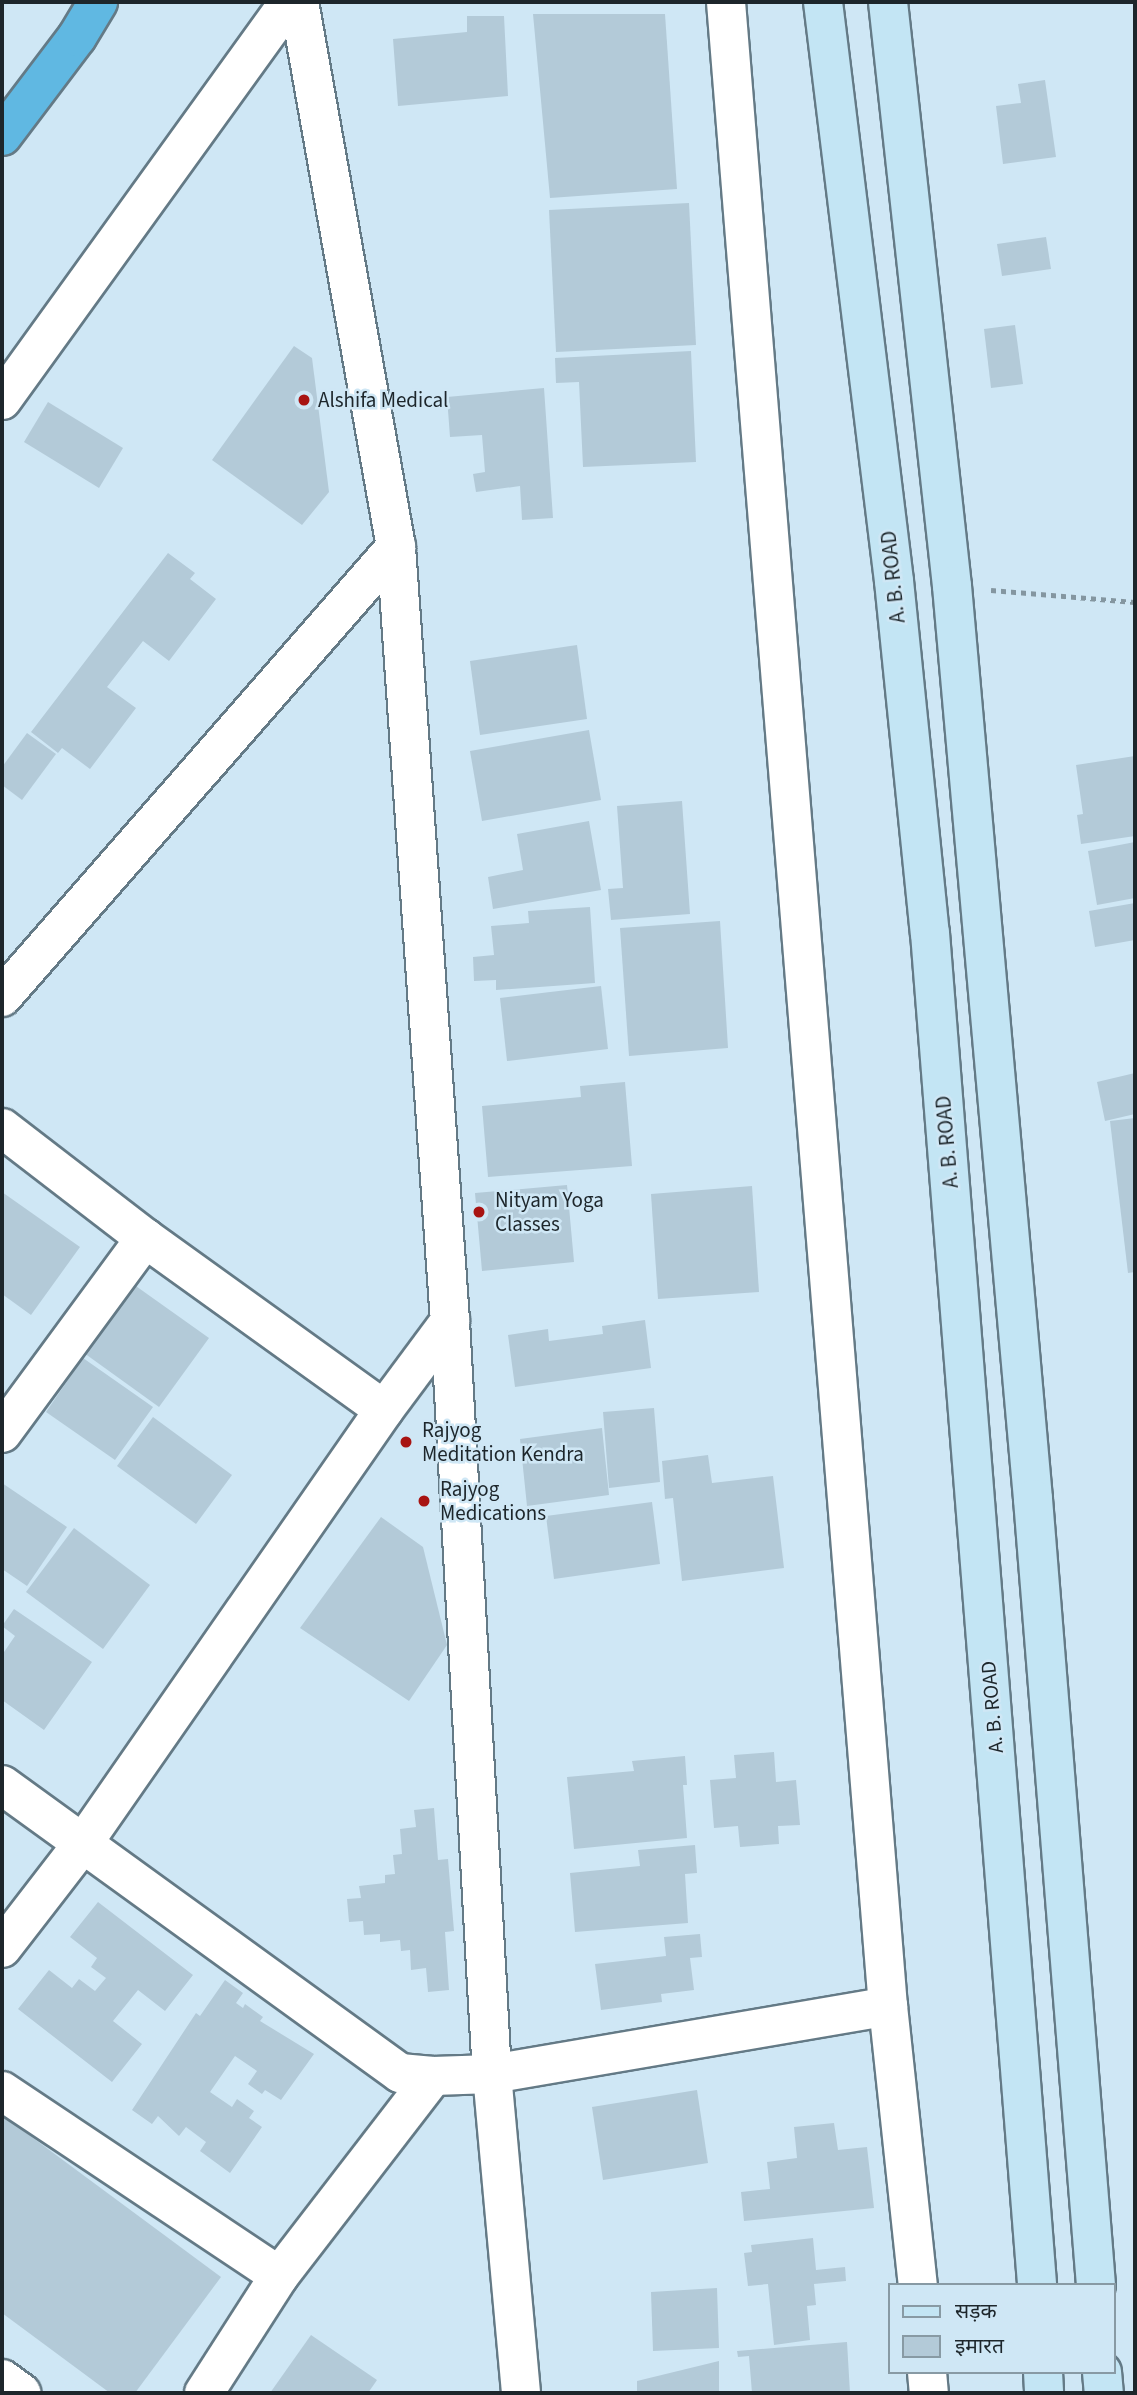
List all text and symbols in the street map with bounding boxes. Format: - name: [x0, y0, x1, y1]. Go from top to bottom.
- place label: Alshifa Medical: [318, 387, 448, 413]
- marker: Alshifa Medical: [296, 392, 312, 408]
- street label: A. B. ROAD: [876, 530, 910, 624]
- street label: A. B. ROAD: [930, 1095, 964, 1189]
- place label: Nityam Yoga Classes: [495, 1187, 604, 1237]
- marker: Nityam Yoga Classes: [469, 1202, 489, 1222]
- place label: Rajyog Meditation Kendra: [422, 1417, 584, 1467]
- marker: Rajyog Meditation Kendra: [396, 1432, 416, 1452]
- place label: Rajyog Medications: [440, 1476, 546, 1526]
- marker: Rajyog Medications: [414, 1491, 434, 1511]
- street label: A. B. ROAD: [975, 1660, 1009, 1754]
- legend: [888, 2283, 1116, 2374]
- text: सड़क: [955, 2296, 997, 2326]
- text: इमारत: [955, 2331, 1004, 2361]

